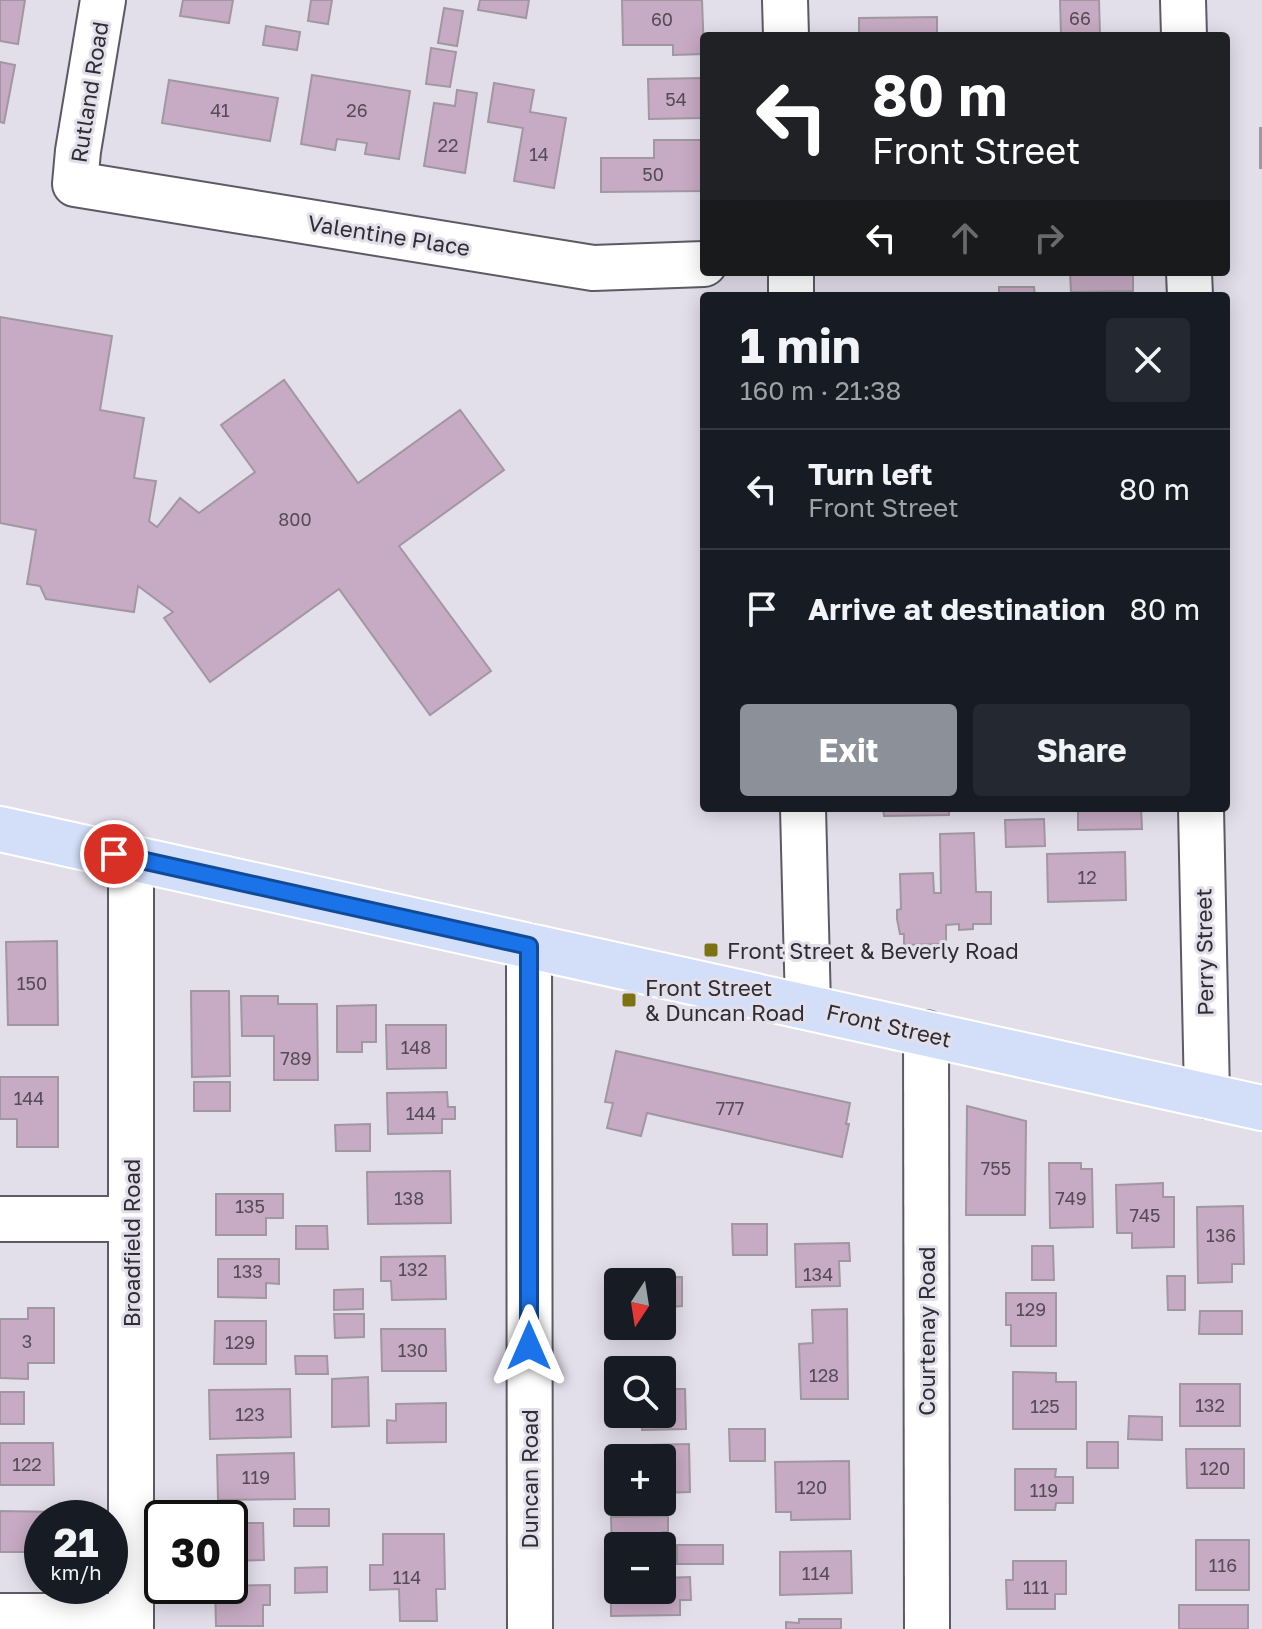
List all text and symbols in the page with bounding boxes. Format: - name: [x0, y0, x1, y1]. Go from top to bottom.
- house number: 66: [1069, 7, 1091, 29]
- house number: 60: [651, 8, 673, 30]
- street label: Rutland Road: [65, 19, 113, 165]
- text: 80 m: [872, 61, 1007, 128]
- icon: left: [740, 64, 844, 168]
- house number: 54: [665, 88, 687, 110]
- house number: 41: [210, 99, 230, 121]
- house number: 26: [346, 99, 368, 121]
- text: Front Street: [872, 129, 1080, 172]
- house number: 22: [438, 134, 458, 156]
- house number: 14: [529, 143, 549, 165]
- house number: 50: [642, 163, 664, 185]
- street label: Valentine Place: [306, 209, 472, 261]
- icon: left: [859, 216, 903, 260]
- icon: ahead: [943, 216, 987, 260]
- icon: right: [1027, 216, 1071, 260]
- text: 1 min: [740, 316, 861, 374]
- button: close: [1106, 318, 1190, 402]
- text: 160 m · 21:38: [740, 375, 901, 406]
- text: Turn left: [808, 456, 933, 492]
- icon: left: [740, 467, 784, 511]
- text: 80 m: [1119, 471, 1190, 507]
- text: Front Street: [808, 492, 959, 523]
- house number: 800: [278, 508, 312, 530]
- icon: arrive: [740, 587, 784, 631]
- text: Arrive at destination: [808, 591, 1105, 627]
- text: 80 m: [1129, 591, 1200, 627]
- button: Exit: [740, 704, 957, 796]
- button: Share: [973, 704, 1190, 796]
- pin: [80, 820, 148, 888]
- icon: arrive: [92, 832, 136, 876]
- house number: 12: [1077, 866, 1097, 888]
- street label: Perry Street: [1189, 888, 1219, 1016]
- place label: Front Street & Beverly Road: [727, 937, 1019, 964]
- marker: Front Street & Beverly Road: [702, 941, 720, 959]
- house number: 150: [17, 972, 47, 994]
- place label: Front Street & Duncan Road: [645, 974, 805, 1026]
- marker: Front Street & Duncan Road: [620, 991, 638, 1009]
- street label: Front Street: [824, 998, 954, 1052]
- house number: 148: [401, 1036, 431, 1058]
- house number: 789: [280, 1047, 312, 1069]
- house number: 144: [14, 1087, 44, 1109]
- house number: 777: [716, 1097, 744, 1119]
- house number: 144: [406, 1102, 436, 1124]
- house number: 755: [981, 1157, 1011, 1179]
- street label: Broadfield Road: [118, 1159, 145, 1327]
- house number: 138: [394, 1187, 424, 1209]
- house number: 749: [1055, 1187, 1087, 1209]
- house number: 135: [235, 1195, 265, 1217]
- house number: 745: [1130, 1204, 1160, 1226]
- house number: 136: [1206, 1224, 1236, 1246]
- street label: Courtenay Road: [913, 1246, 940, 1416]
- house number: 132: [398, 1258, 428, 1280]
- house number: 133: [233, 1260, 263, 1282]
- house number: 134: [803, 1263, 833, 1285]
- north arrow: [604, 1268, 676, 1340]
- map controls: [604, 1268, 676, 1604]
- house number: 129: [1016, 1298, 1046, 1320]
- position arrow: [487, 1304, 571, 1388]
- house number: 3: [22, 1330, 32, 1352]
- house number: 129: [225, 1331, 255, 1353]
- house number: 130: [398, 1339, 428, 1361]
- button: search: [604, 1356, 676, 1428]
- house number: 128: [809, 1364, 839, 1386]
- house number: 132: [1195, 1394, 1225, 1416]
- house number: 125: [1030, 1395, 1060, 1417]
- house number: 123: [235, 1403, 265, 1425]
- street label: Duncan Road: [516, 1409, 543, 1549]
- button: +: [604, 1444, 676, 1516]
- house number: 122: [12, 1453, 42, 1475]
- house number: 120: [1200, 1457, 1230, 1479]
- house number: 119: [242, 1466, 270, 1488]
- house number: 120: [797, 1476, 827, 1498]
- house number: 119: [1030, 1479, 1058, 1501]
- speed limit sign: 30: [144, 1500, 248, 1604]
- text: 21: [54, 1518, 99, 1566]
- button: −: [604, 1532, 676, 1604]
- house number: 116: [1209, 1554, 1237, 1576]
- text: km/h: [51, 1560, 101, 1584]
- house number: 114: [802, 1562, 830, 1584]
- house number: 114: [393, 1566, 421, 1588]
- house number: 111: [1023, 1576, 1049, 1598]

